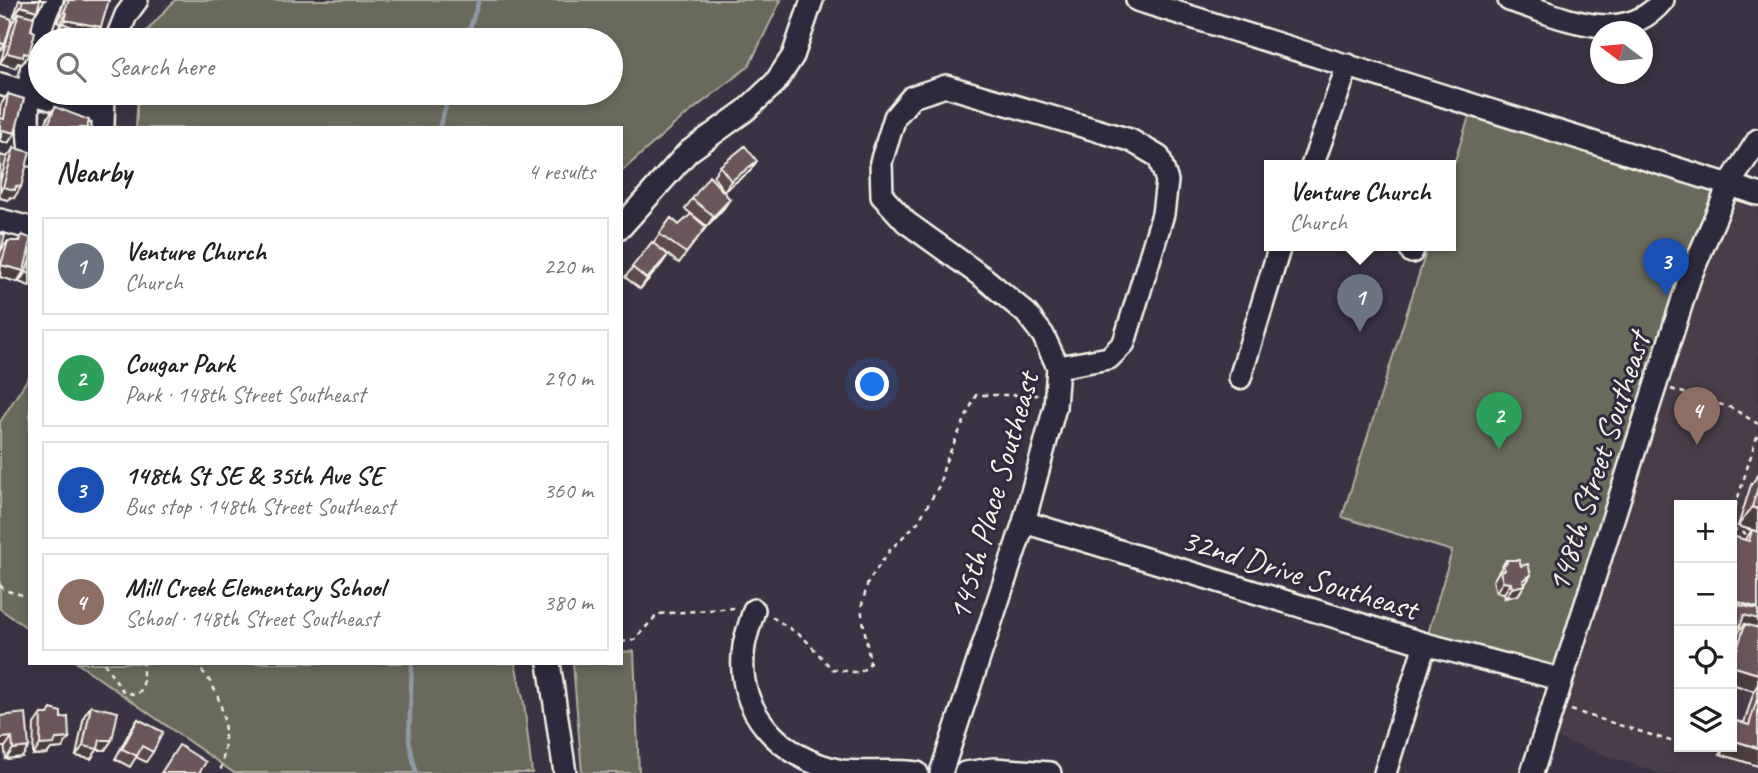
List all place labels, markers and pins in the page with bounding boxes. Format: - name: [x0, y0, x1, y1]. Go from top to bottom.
- pin: 3: [1643, 238, 1689, 296]
- pin: 1: [1337, 274, 1383, 332]
- pin: 4: [1674, 387, 1720, 445]
- pin: 2: [1476, 392, 1522, 450]

